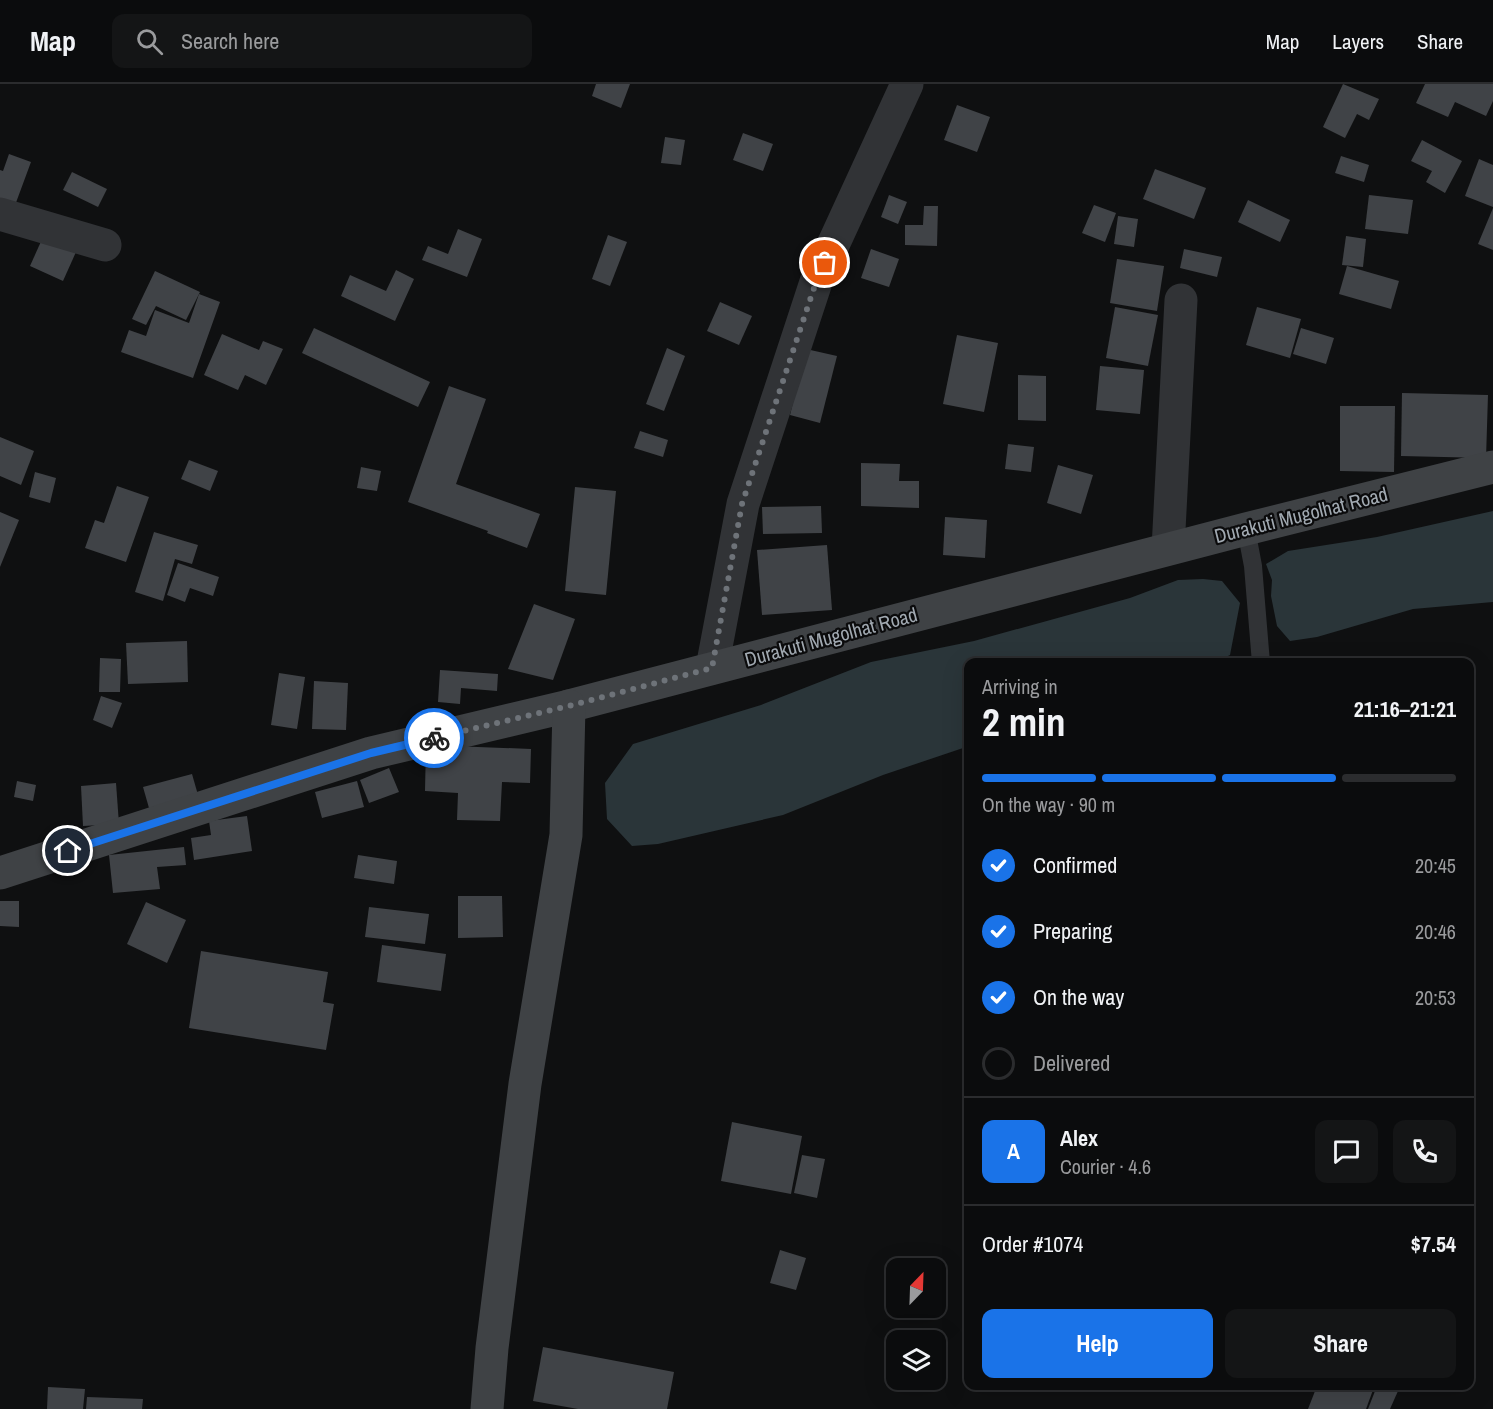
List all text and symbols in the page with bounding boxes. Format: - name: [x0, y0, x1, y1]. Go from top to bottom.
- search box: [112, 14, 532, 68]
- text: Map: [30, 22, 76, 60]
- icon: search: [133, 25, 166, 58]
- text: Search here: [181, 26, 279, 56]
- text: Map: [1266, 27, 1299, 56]
- text: Layers: [1332, 27, 1384, 56]
- text: Share: [1417, 27, 1463, 56]
- pin: [799, 237, 850, 288]
- icon: bag: [808, 246, 841, 279]
- street label: Durakuti Mugolhat Road: [1211, 480, 1390, 549]
- street label: Durakuti Mugolhat Road: [742, 600, 920, 673]
- text: Arriving in: [982, 673, 1058, 700]
- text: 21:16–21:21: [1354, 694, 1456, 724]
- text: 2 min: [982, 696, 1066, 748]
- courier: [404, 708, 464, 768]
- icon: bike: [418, 722, 451, 755]
- text: On the way · 90 m: [982, 791, 1115, 818]
- pin: [42, 825, 93, 876]
- icon: home: [51, 834, 84, 867]
- icon: check: [982, 849, 1015, 882]
- text: Confirmed: [1033, 850, 1117, 880]
- text: 20:45: [1415, 852, 1456, 879]
- icon: check: [982, 915, 1015, 948]
- text: Preparing: [1033, 916, 1112, 946]
- text: 20:46: [1415, 918, 1456, 945]
- icon: check: [982, 981, 1015, 1014]
- text: On the way: [1033, 982, 1124, 1012]
- text: 20:53: [1415, 984, 1456, 1011]
- text: Delivered: [1033, 1048, 1110, 1078]
- button: chat: [1315, 1120, 1378, 1183]
- button: phone: [1393, 1120, 1456, 1183]
- text: Alex: [1060, 1123, 1098, 1153]
- text: A: [1007, 1136, 1020, 1166]
- text: Courier · 4.6: [1060, 1153, 1151, 1180]
- text: Order #1074: [982, 1229, 1083, 1259]
- text: $7.54: [1411, 1229, 1456, 1259]
- north arrow: [886, 1258, 946, 1318]
- map controls: [886, 1258, 946, 1390]
- button: Help: [982, 1309, 1213, 1378]
- button: Share: [1225, 1309, 1456, 1378]
- button: layers: [886, 1330, 946, 1390]

